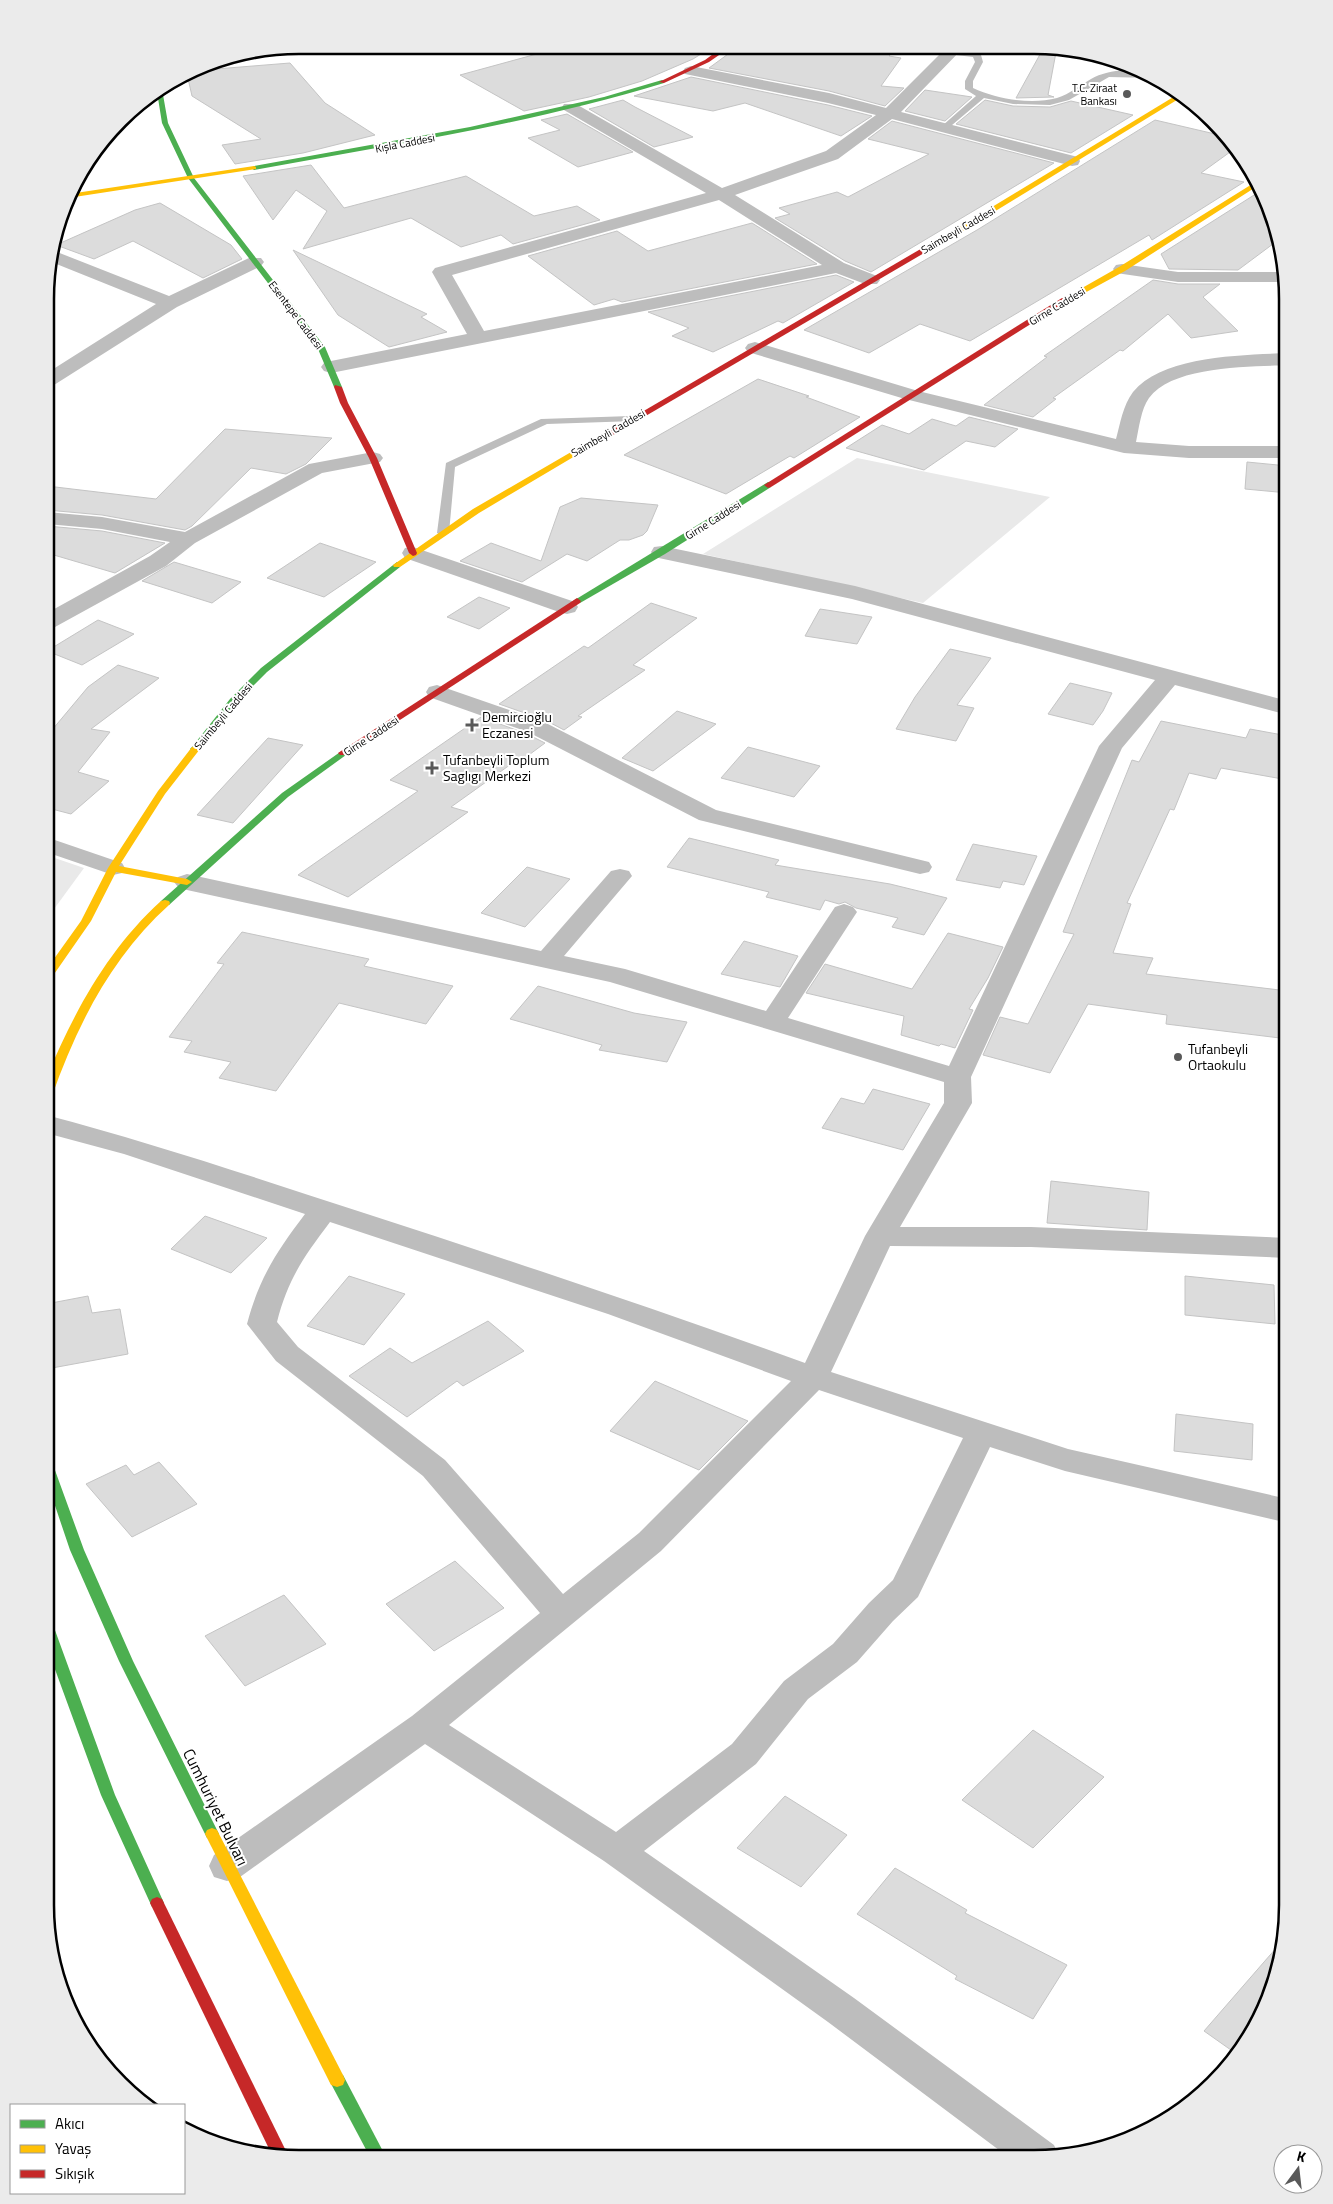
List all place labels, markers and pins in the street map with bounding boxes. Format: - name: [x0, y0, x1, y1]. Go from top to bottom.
- place label: T.C. Ziraat Bankası: [1072, 80, 1117, 109]
- marker: T.C. Ziraat Bankası: [1121, 88, 1133, 100]
- place label: Demircioğlu Eczanesi: [482, 706, 552, 743]
- marker: Demircioğlu Eczanesi: [466, 719, 478, 731]
- place label: Tufanbeyli Toplum Saglıgı Merkezi: [443, 749, 549, 786]
- marker: Tufanbeyli Toplum Saglıgı Merkezi: [425, 761, 439, 775]
- place label: Tufanbeyli Ortaokulu: [1188, 1038, 1248, 1075]
- marker: Tufanbeyli Ortaokulu: [1172, 1051, 1184, 1063]

